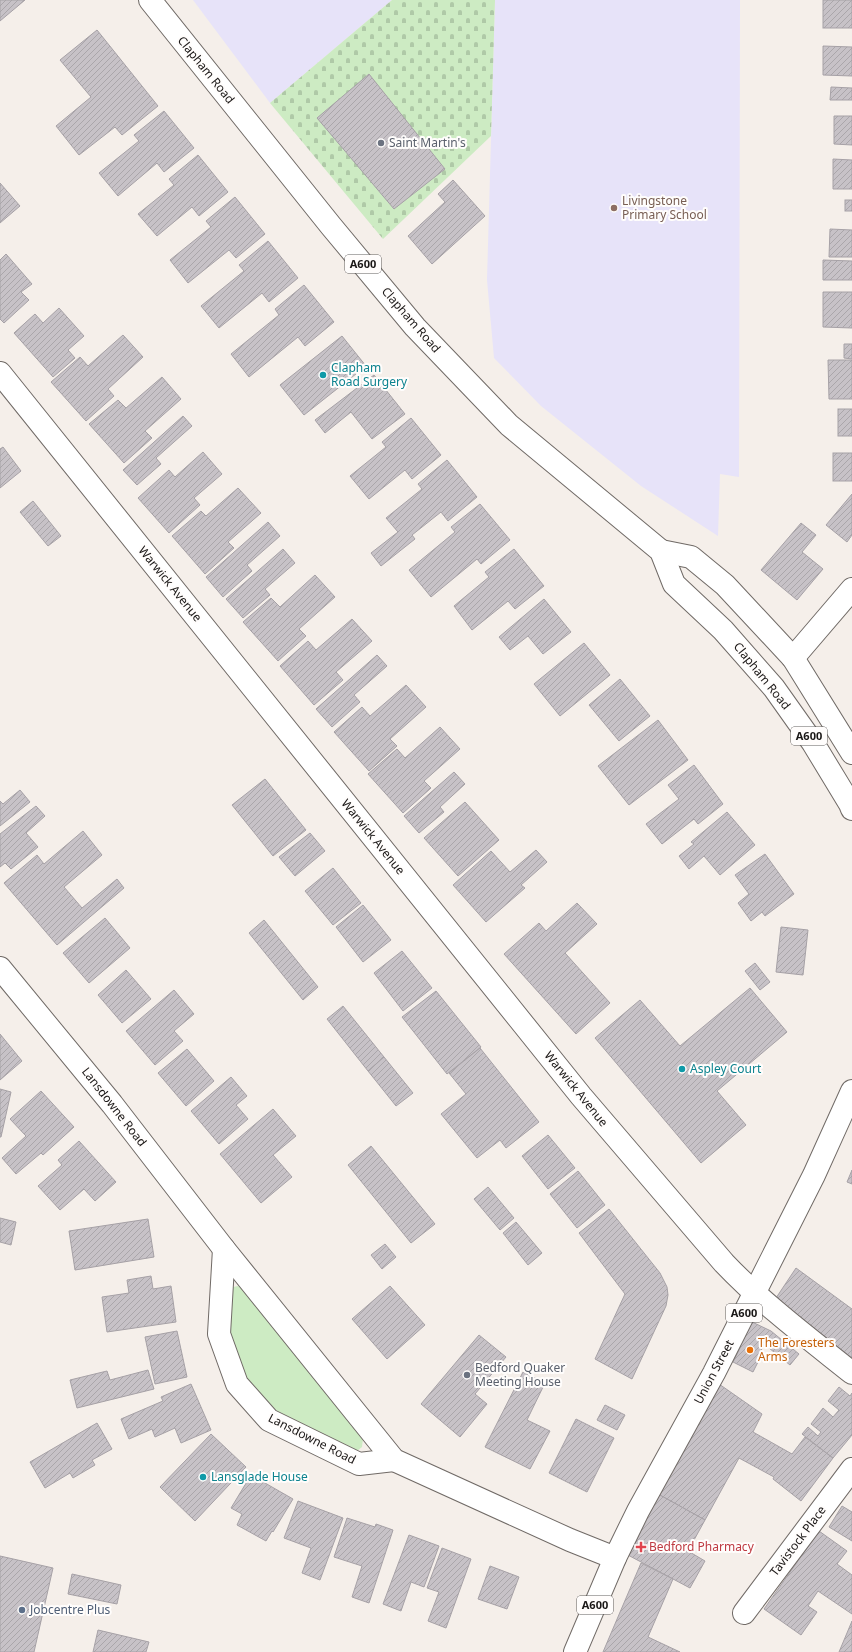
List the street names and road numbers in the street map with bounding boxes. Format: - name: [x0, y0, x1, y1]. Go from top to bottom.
- street label: Clapham Road: [174, 32, 239, 107]
- road number: A600: [345, 255, 381, 273]
- street label: Clapham Road: [378, 283, 445, 356]
- street label: Warwick Avenue: [135, 542, 206, 625]
- street label: Clapham Road: [730, 638, 795, 713]
- road number: A600: [791, 727, 827, 745]
- street label: Warwick Avenue: [338, 795, 409, 878]
- street label: Warwick Avenue: [541, 1047, 612, 1130]
- street label: Lansdowne Road: [78, 1064, 151, 1150]
- road number: A600: [726, 1304, 762, 1322]
- street label: Union Street: [689, 1336, 738, 1407]
- street label: Lansdowne Road: [266, 1409, 359, 1468]
- street label: Tavistock Place: [766, 1502, 830, 1579]
- road number: A600: [577, 1596, 613, 1614]

